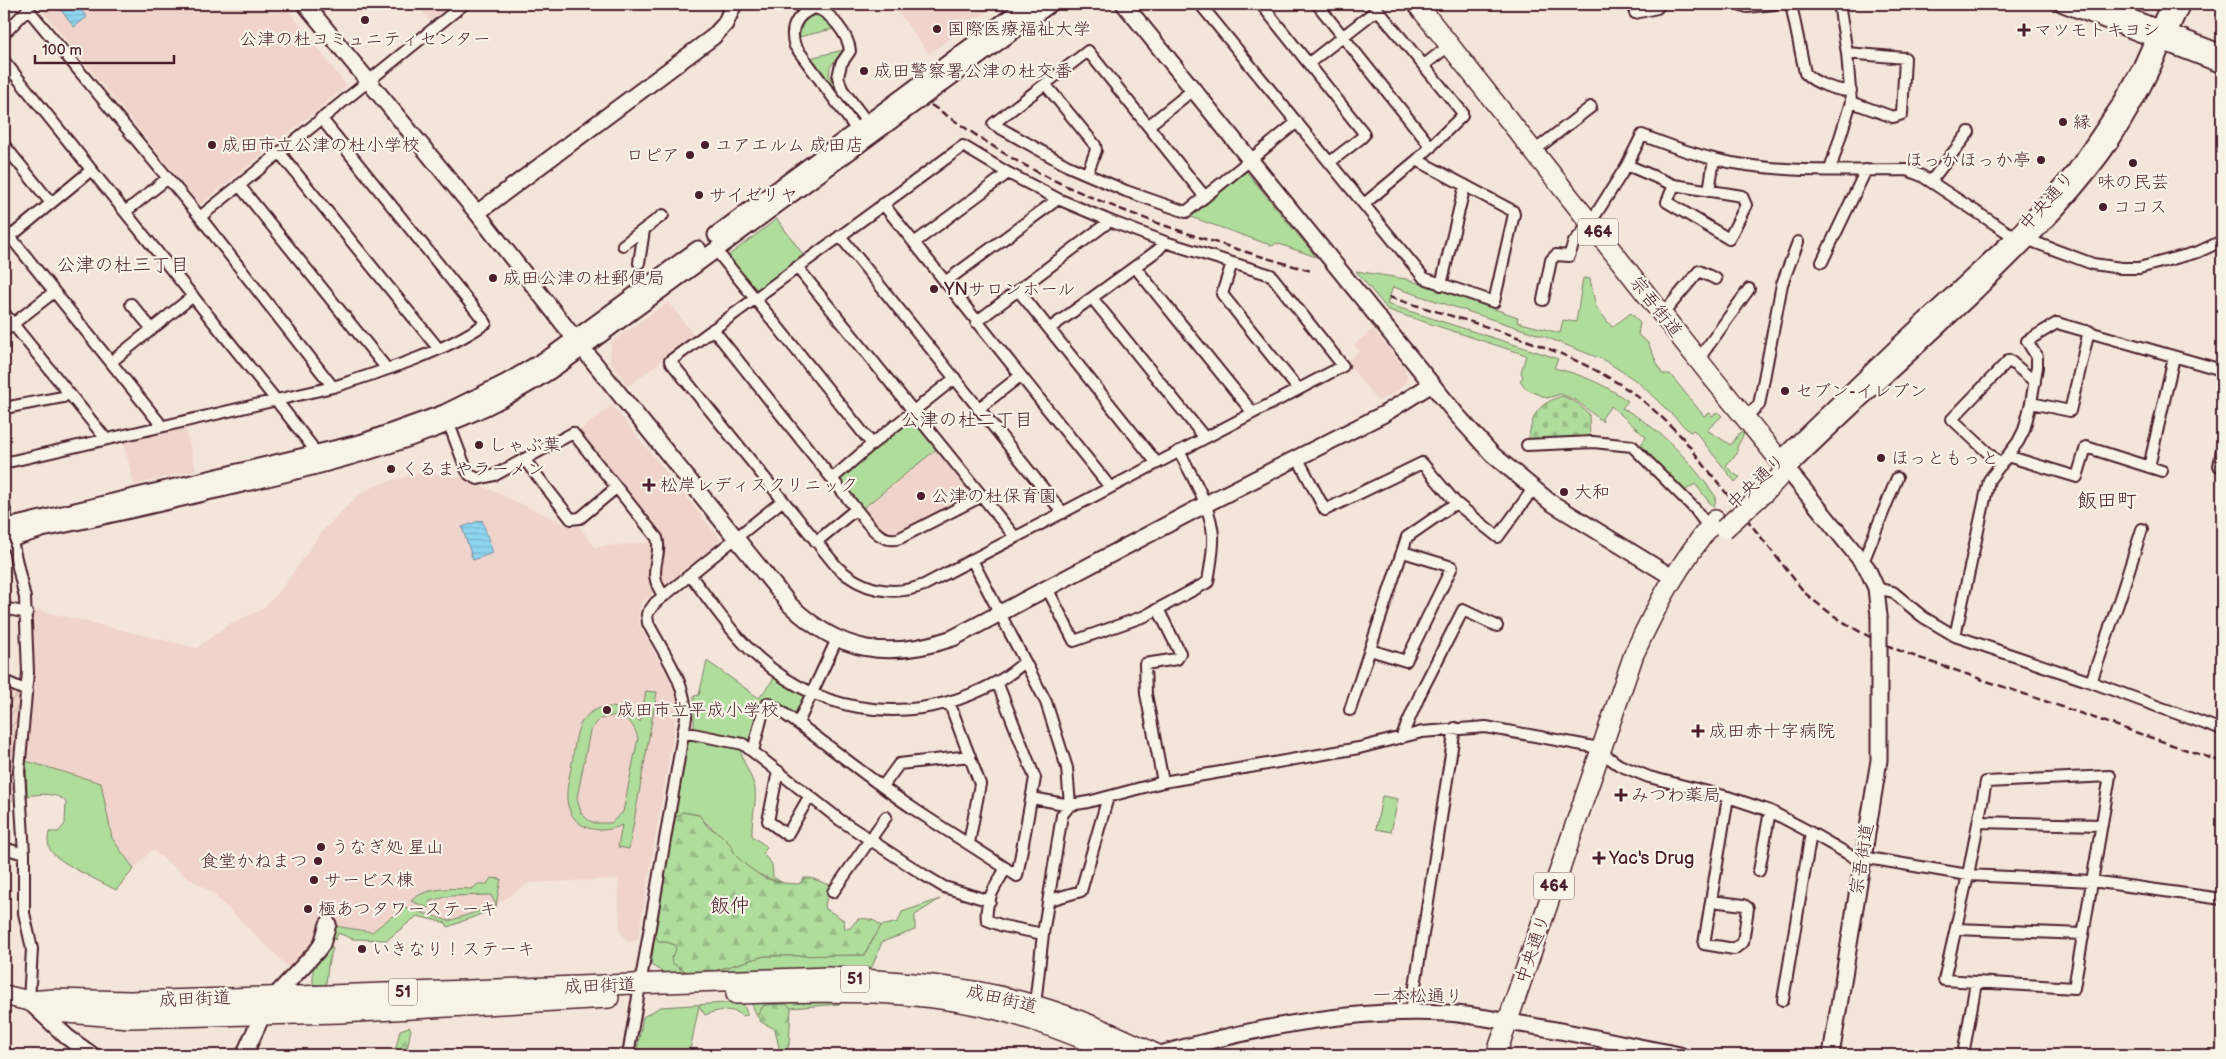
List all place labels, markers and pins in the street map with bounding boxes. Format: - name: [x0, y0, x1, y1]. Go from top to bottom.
- marker: 公津の杜コミュニティセンター: [359, 14, 371, 26]
- place label: 国際医療福祉大学: [947, 19, 1091, 40]
- place label: マツモトキヨシ: [2034, 20, 2160, 41]
- marker: 国際医療福祉大学: [931, 23, 943, 35]
- marker: マツモトキヨシ: [2018, 24, 2030, 36]
- place label: 公津の杜コミュニティセンター: [239, 29, 491, 50]
- place label: 成田警察署公津の杜交番: [874, 61, 1072, 82]
- marker: 成田警察署公津の杜交番: [858, 65, 870, 77]
- place label: 縁: [2073, 112, 2091, 133]
- marker: 縁: [2057, 116, 2069, 128]
- place label: 成田市立公津の杜小学校: [222, 135, 420, 156]
- place label: ユアエルム 成田店: [715, 135, 864, 156]
- marker: 成田市立公津の杜小学校: [206, 139, 218, 151]
- marker: ユアエルム 成田店: [699, 139, 711, 151]
- place label: ロピア: [626, 145, 680, 166]
- marker: ロピア: [684, 149, 696, 161]
- place label: ほっかほっか亭: [1905, 150, 2031, 171]
- marker: ほっかほっか亭: [2035, 154, 2047, 166]
- marker: 味の民芸: [2127, 157, 2139, 169]
- place label: 味の民芸: [2097, 172, 2169, 193]
- place label: サイゼリヤ: [709, 185, 798, 206]
- marker: サイゼリヤ: [693, 189, 705, 201]
- place label: ココス: [2113, 197, 2167, 218]
- marker: ココス: [2097, 201, 2109, 213]
- place label: 成田公津の杜郵便局: [503, 268, 665, 289]
- marker: 成田公津の杜郵便局: [487, 272, 499, 284]
- place label: YNサロンホール: [943, 279, 1075, 300]
- marker: YNサロンホール: [928, 283, 940, 295]
- place label: セブン-イレブン: [1795, 381, 1928, 402]
- marker: セブン-イレブン: [1779, 385, 1791, 397]
- place label: しゃぶ葉: [489, 435, 561, 456]
- marker: しゃぶ葉: [473, 439, 485, 451]
- place label: ほっともっと: [1891, 448, 1999, 469]
- marker: ほっともっと: [1875, 452, 1887, 464]
- place label: くるまやラーメン: [401, 459, 545, 480]
- marker: くるまやラーメン: [385, 463, 397, 475]
- place label: 松岸レディスクリニック: [660, 475, 858, 496]
- marker: 松岸レディスクリニック: [642, 478, 656, 492]
- place label: 大和: [1574, 482, 1610, 503]
- place label: 公津の杜保育園: [931, 486, 1057, 507]
- marker: 大和: [1558, 486, 1570, 498]
- marker: 公津の杜保育園: [915, 490, 927, 502]
- place label: 成田市立平成小学校: [617, 700, 779, 721]
- marker: 成田市立平成小学校: [601, 704, 613, 716]
- place label: 成田赤十字病院: [1709, 721, 1835, 742]
- marker: 成田赤十字病院: [1691, 724, 1705, 738]
- place label: みつわ薬局: [1631, 785, 1721, 806]
- marker: みつわ薬局: [1615, 789, 1627, 801]
- place label: うなぎ処 星山: [331, 837, 444, 858]
- marker: うなぎ処 星山: [315, 841, 327, 853]
- place label: Yac's Drug: [1608, 848, 1694, 869]
- place label: 食堂かねまつ: [200, 851, 308, 872]
- marker: Yac's Drug: [1593, 852, 1605, 864]
- marker: 食堂かねまつ: [312, 855, 324, 867]
- place label: サービス棟: [324, 870, 414, 891]
- marker: サービス棟: [308, 874, 320, 886]
- place label: 極あつタワーステーキ: [318, 899, 497, 920]
- marker: 極あつタワーステーキ: [302, 903, 314, 915]
- place label: いきなり！ステーキ: [372, 939, 535, 960]
- marker: いきなり！ステーキ: [356, 943, 368, 955]

